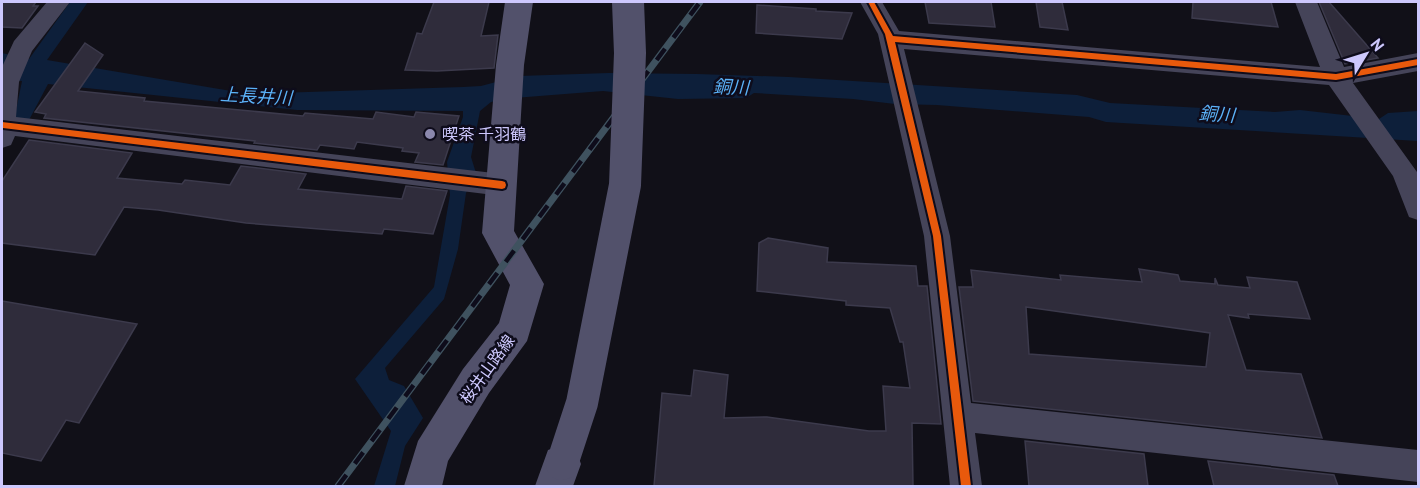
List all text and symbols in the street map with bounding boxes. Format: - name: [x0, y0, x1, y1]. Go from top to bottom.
- north arrow: [1336, 24, 1396, 84]
- text: N: [1367, 34, 1389, 55]
- water label: 銅川: [713, 75, 751, 99]
- water label: 上長井川: [219, 83, 295, 109]
- water label: 銅川: [1198, 101, 1238, 127]
- place label: 喫茶 千羽鶴: [442, 124, 526, 144]
- marker: 喫茶 千羽鶴: [423, 127, 437, 141]
- street label: 桜井山路線: [455, 331, 519, 407]

